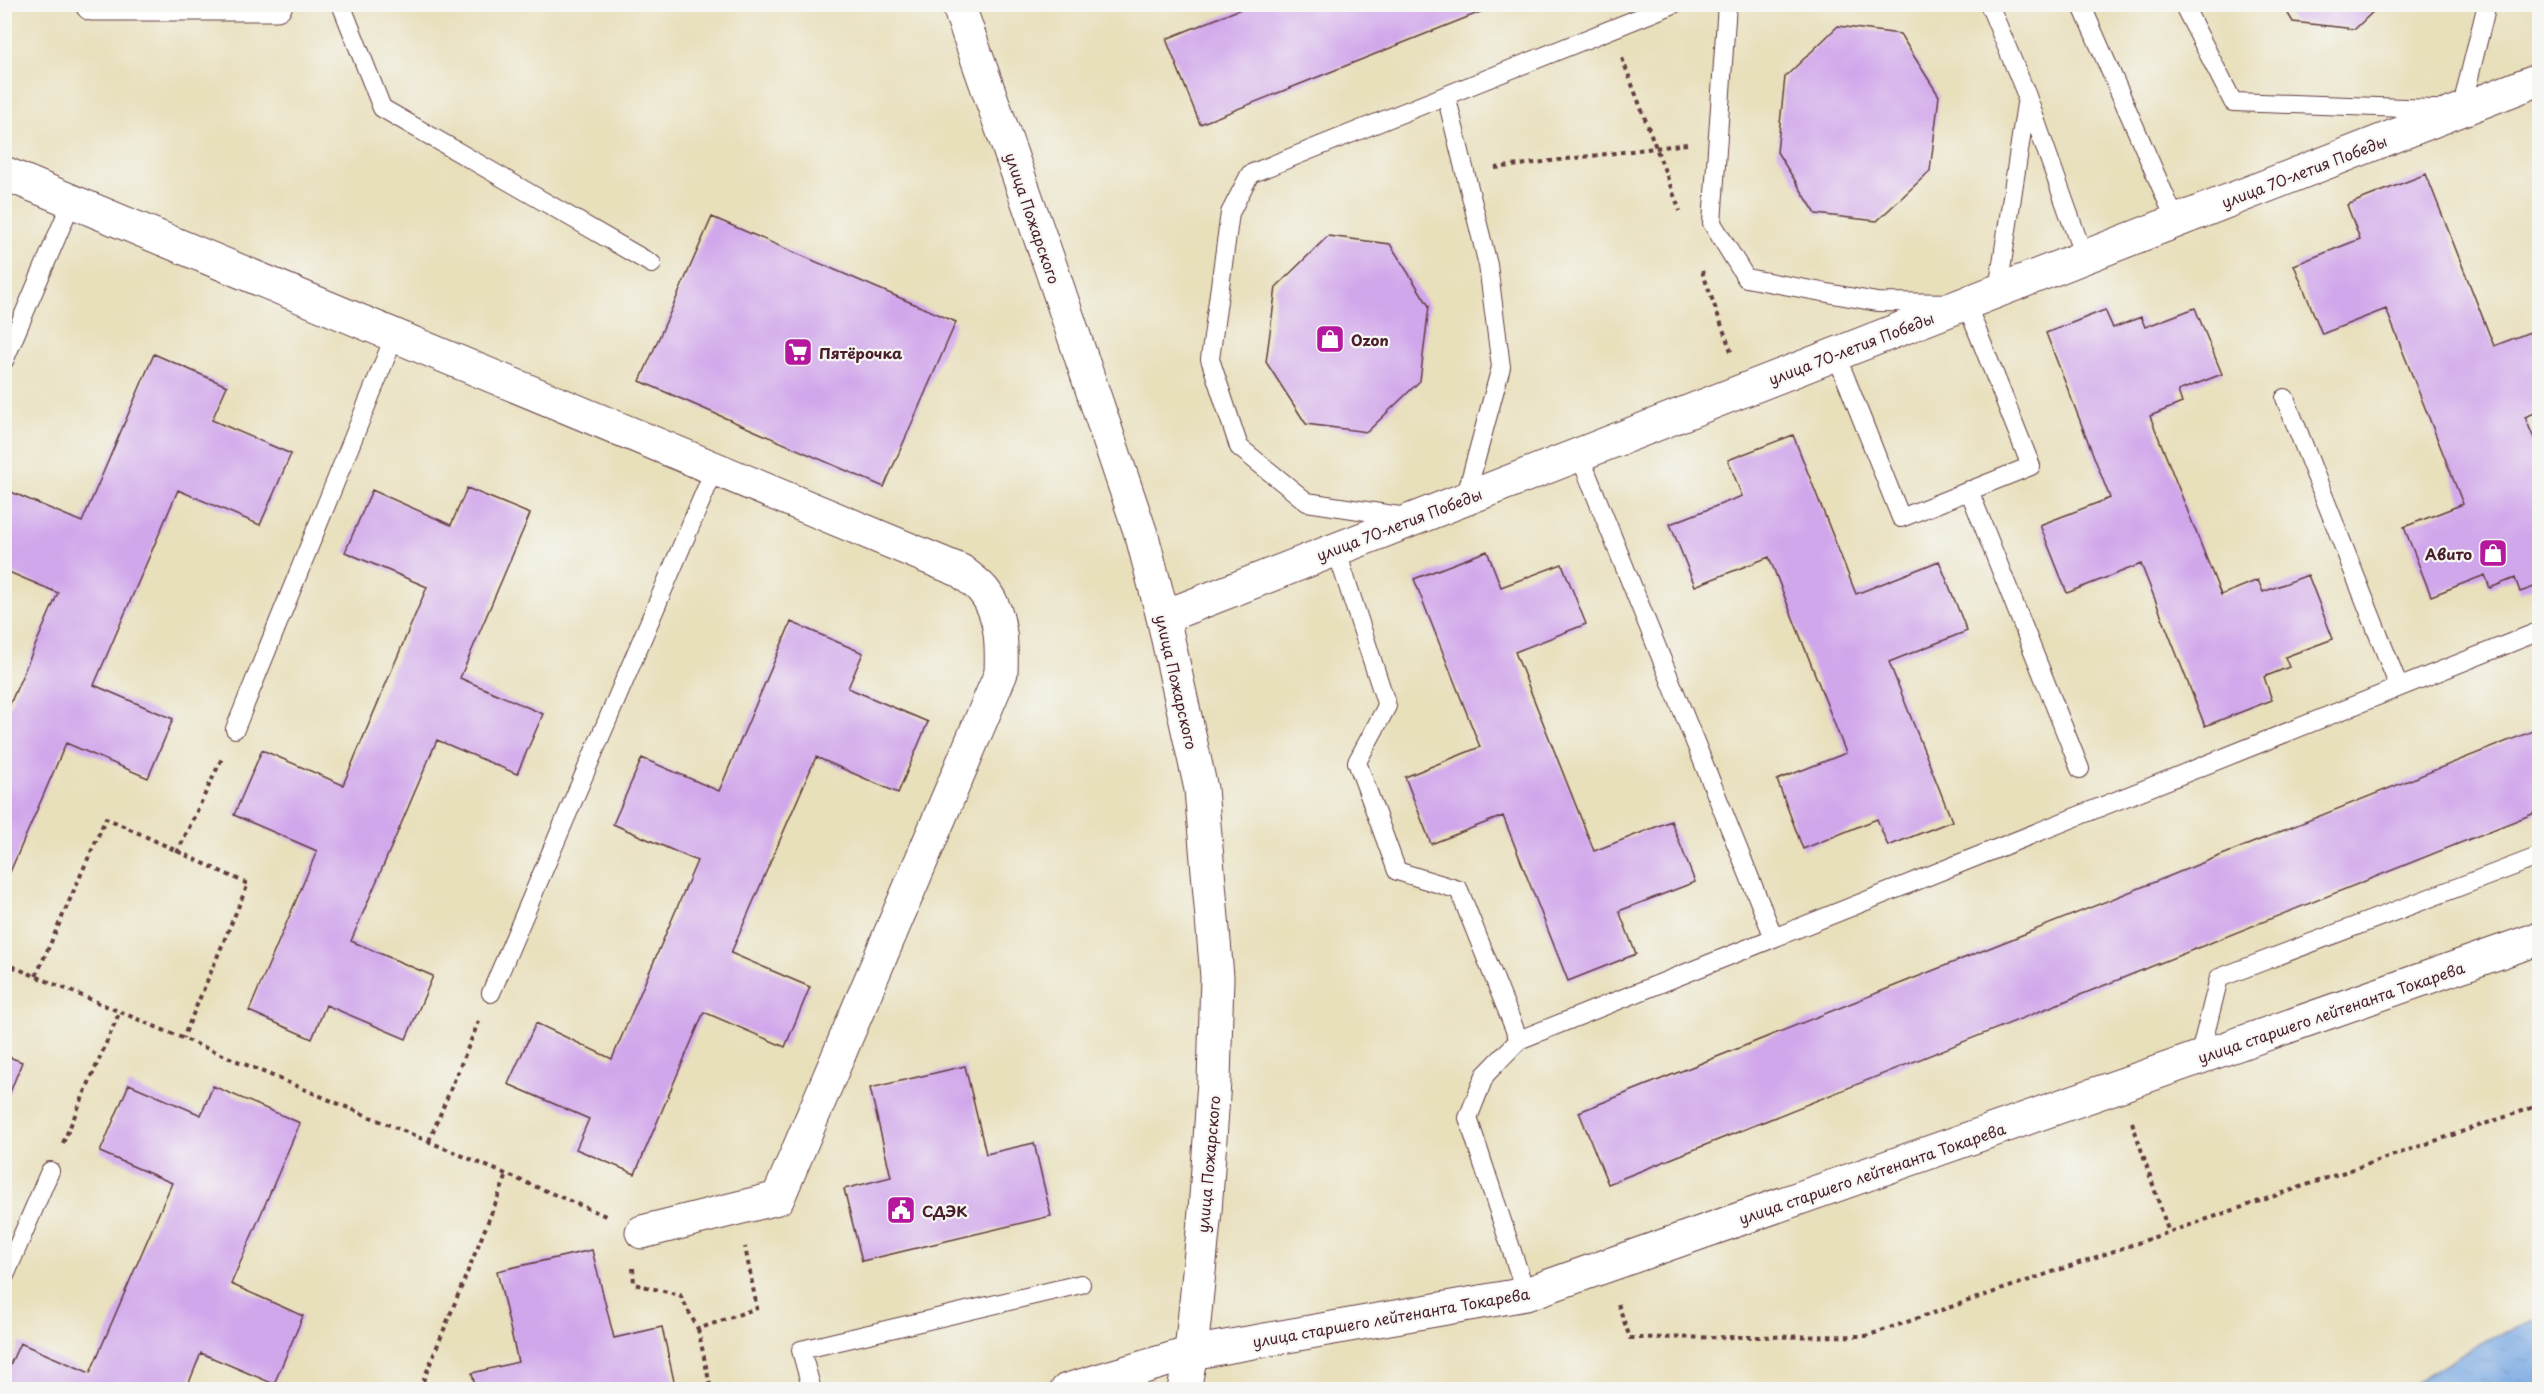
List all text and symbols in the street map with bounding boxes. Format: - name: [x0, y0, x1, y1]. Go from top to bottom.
- street label: улица 70-летия Победы: [2218, 129, 2390, 213]
- street label: улица Пожарского: [1000, 149, 1066, 287]
- street label: улица 70-летия Победы: [1765, 306, 1937, 390]
- shop icon: Ozon: [1314, 323, 1346, 355]
- place label: Ozon: [1351, 328, 1389, 351]
- supermarket icon: Пятёрочка: [782, 336, 814, 368]
- place label: Пятёрочка: [819, 341, 903, 364]
- street label: улица 70-летия Победы: [1313, 482, 1485, 566]
- shop icon: Авито: [2477, 537, 2509, 569]
- place label: Авито: [2425, 542, 2472, 565]
- street label: улица Пожарского: [1150, 612, 1204, 752]
- street label: улица старшего лейтенанта Токарева: [2195, 955, 2468, 1069]
- street label: улица Пожарского: [1191, 1094, 1225, 1234]
- street label: улица старшего лейтенанта Токарева: [1736, 1116, 2009, 1230]
- public building icon: СДЭК: [885, 1194, 917, 1226]
- place label: СДЭК: [922, 1199, 967, 1222]
- street label: улица старшего лейтенанта Токарева: [1251, 1281, 1532, 1353]

